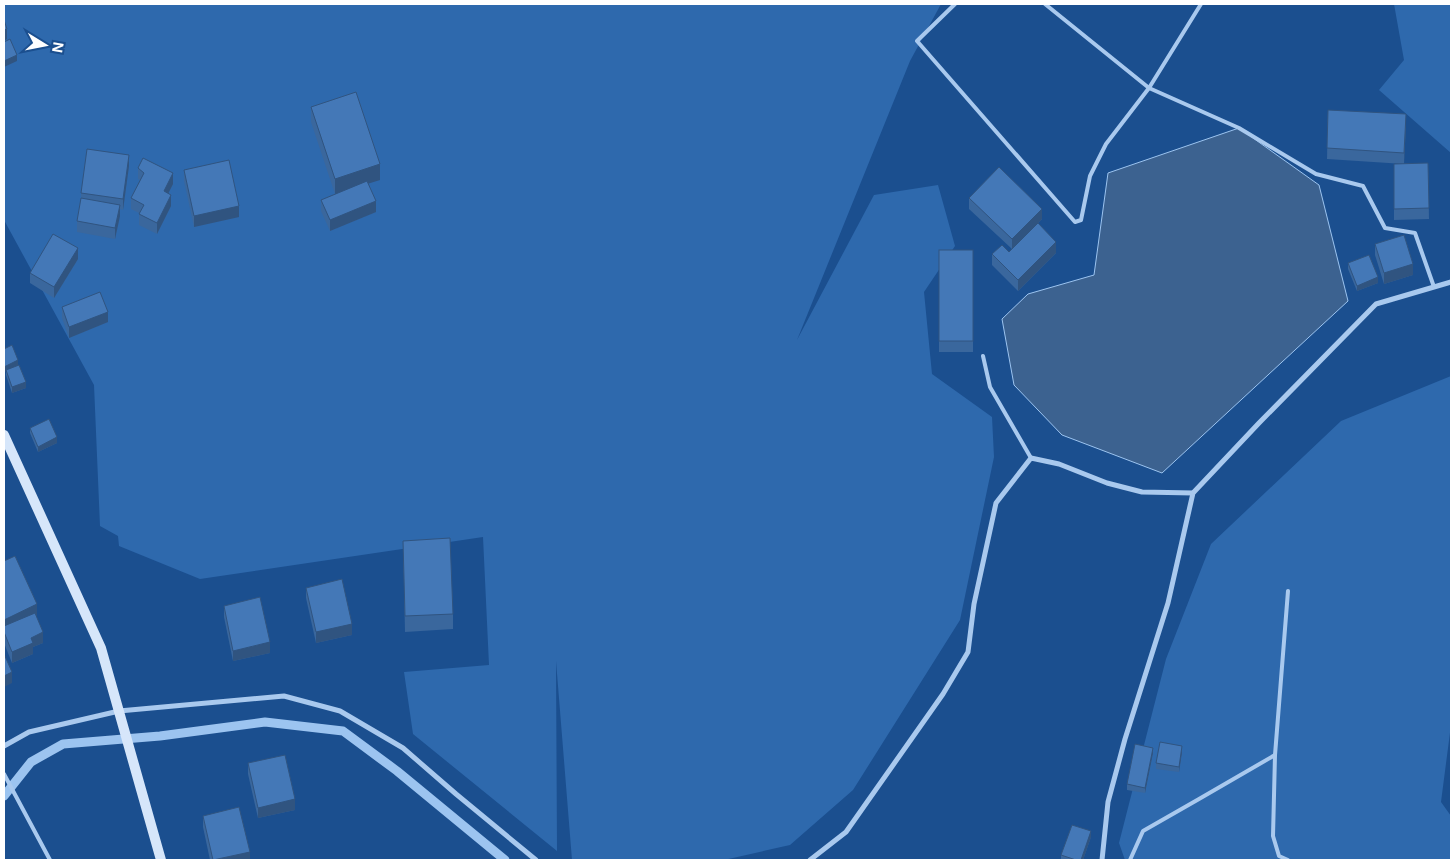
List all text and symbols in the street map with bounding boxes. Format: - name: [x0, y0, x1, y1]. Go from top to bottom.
- north arrow: [20, 20, 70, 70]
- text: N: [49, 41, 68, 54]

